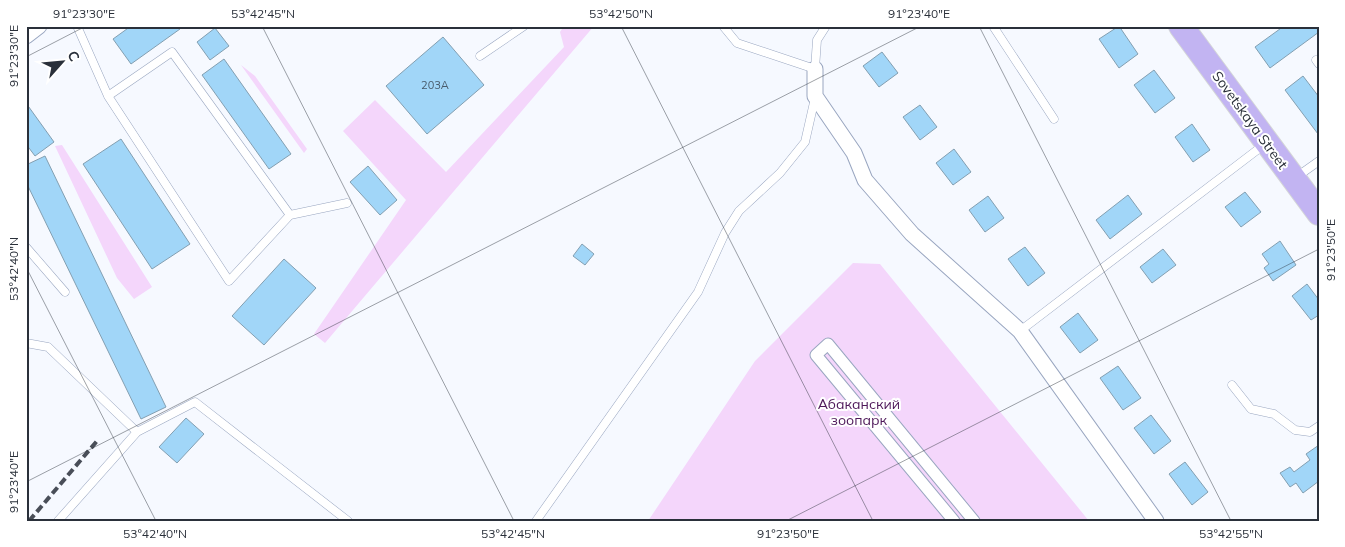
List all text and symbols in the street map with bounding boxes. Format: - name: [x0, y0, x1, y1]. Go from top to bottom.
- text: 91°23'30"E: [53, 6, 115, 21]
- text: 53°42'45"N: [231, 6, 295, 21]
- text: 53°42'50"N: [589, 6, 653, 21]
- text: 91°23'40"E: [888, 6, 950, 21]
- text: 91°23'30"E: [6, 25, 21, 87]
- north arrow: [38, 38, 88, 88]
- text: С: [63, 48, 84, 64]
- street label: Sovetskaya Street: [1208, 67, 1292, 173]
- house number: 203А: [421, 78, 449, 92]
- text: 91°23'50"E: [1323, 219, 1338, 281]
- text: 53°42'40"N: [6, 237, 21, 301]
- park label: Абаканский зоопарк: [818, 395, 900, 429]
- text: 91°23'40"E: [6, 451, 21, 513]
- text: 53°42'40"N: [123, 526, 187, 541]
- text: 53°42'45"N: [481, 526, 545, 541]
- text: 91°23'50"E: [757, 526, 819, 541]
- text: 53°42'55"N: [1199, 526, 1263, 541]

